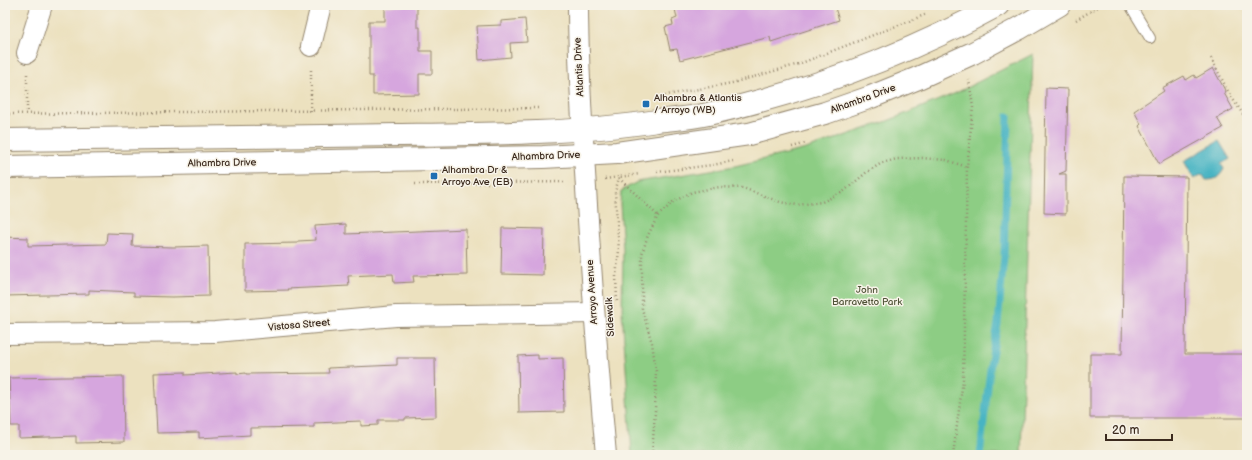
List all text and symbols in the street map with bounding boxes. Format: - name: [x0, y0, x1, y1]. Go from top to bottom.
- street label: Atlantis Drive: [571, 37, 587, 97]
- street label: Alhambra Drive: [829, 82, 897, 116]
- place label: Alhambra & Atlantis / Arroyo (WB): [654, 92, 742, 116]
- marker: Alhambra & Atlantis / Arroyo (WB): [641, 99, 651, 109]
- street label: Alhambra Drive: [511, 149, 581, 163]
- street label: Alhambra Drive: [187, 156, 257, 170]
- place label: Alhambra Dr & Arroyo Ave (EB): [442, 164, 514, 188]
- marker: Alhambra Dr & Arroyo Ave (EB): [429, 171, 439, 181]
- street label: Arroyo Avenue: [584, 259, 600, 325]
- park label: John Barravetto Park: [832, 284, 902, 308]
- street label: Sidewalk: [603, 297, 617, 337]
- street label: Vistosa Street: [267, 316, 331, 334]
- scale bar: [1106, 416, 1172, 442]
- text: 20 m: [1112, 423, 1139, 438]

